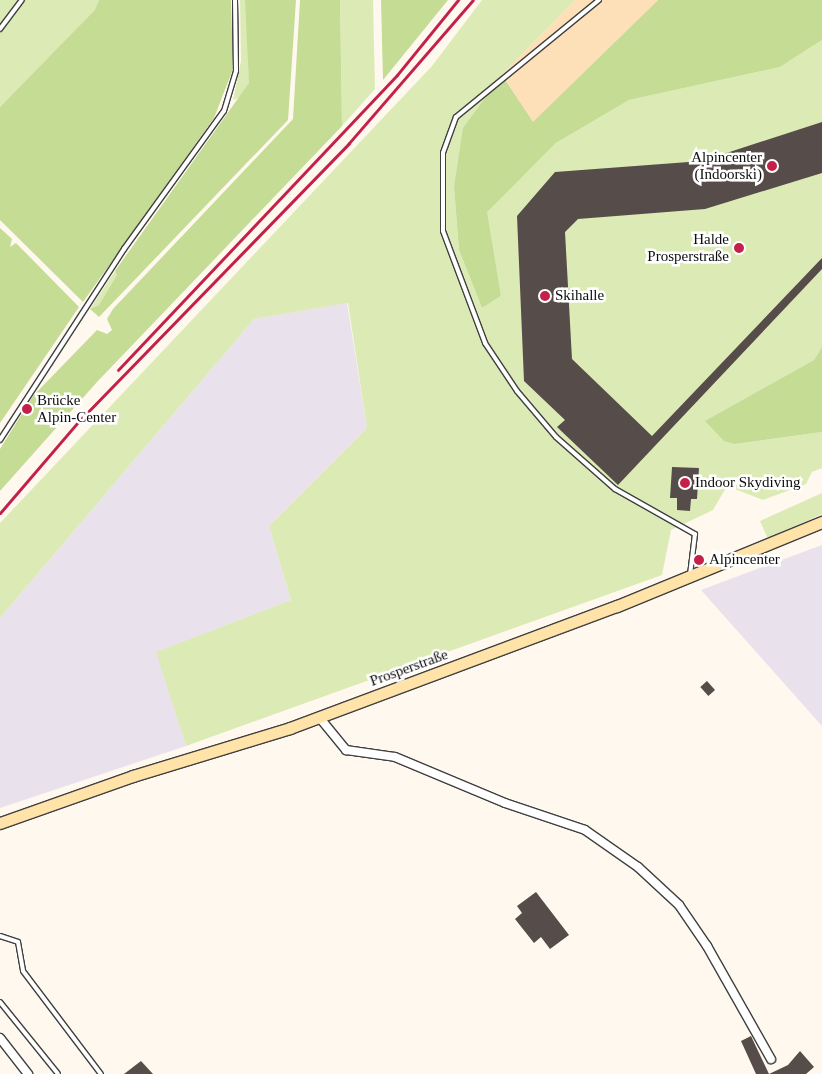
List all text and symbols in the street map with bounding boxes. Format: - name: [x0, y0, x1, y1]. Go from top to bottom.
- place label: Alpincenter (Indoorski): [691, 148, 762, 183]
- marker: Alpincenter (Indoorski): [766, 160, 778, 172]
- place label: Halde Prosperstraße: [647, 230, 729, 265]
- marker: Halde Prosperstraße: [733, 242, 745, 254]
- place label: Skihalle: [555, 287, 604, 305]
- marker: Skihalle: [539, 290, 551, 302]
- place label: Brücke Alpin-Center: [37, 391, 116, 426]
- marker: Brücke Alpin-Center: [21, 403, 33, 415]
- place label: Indoor Skydiving: [695, 474, 800, 492]
- marker: Indoor Skydiving: [679, 477, 691, 489]
- place label: Alpincenter: [709, 551, 780, 569]
- marker: Alpincenter: [693, 554, 705, 566]
- street label: Prosperstraße: [368, 646, 450, 690]

